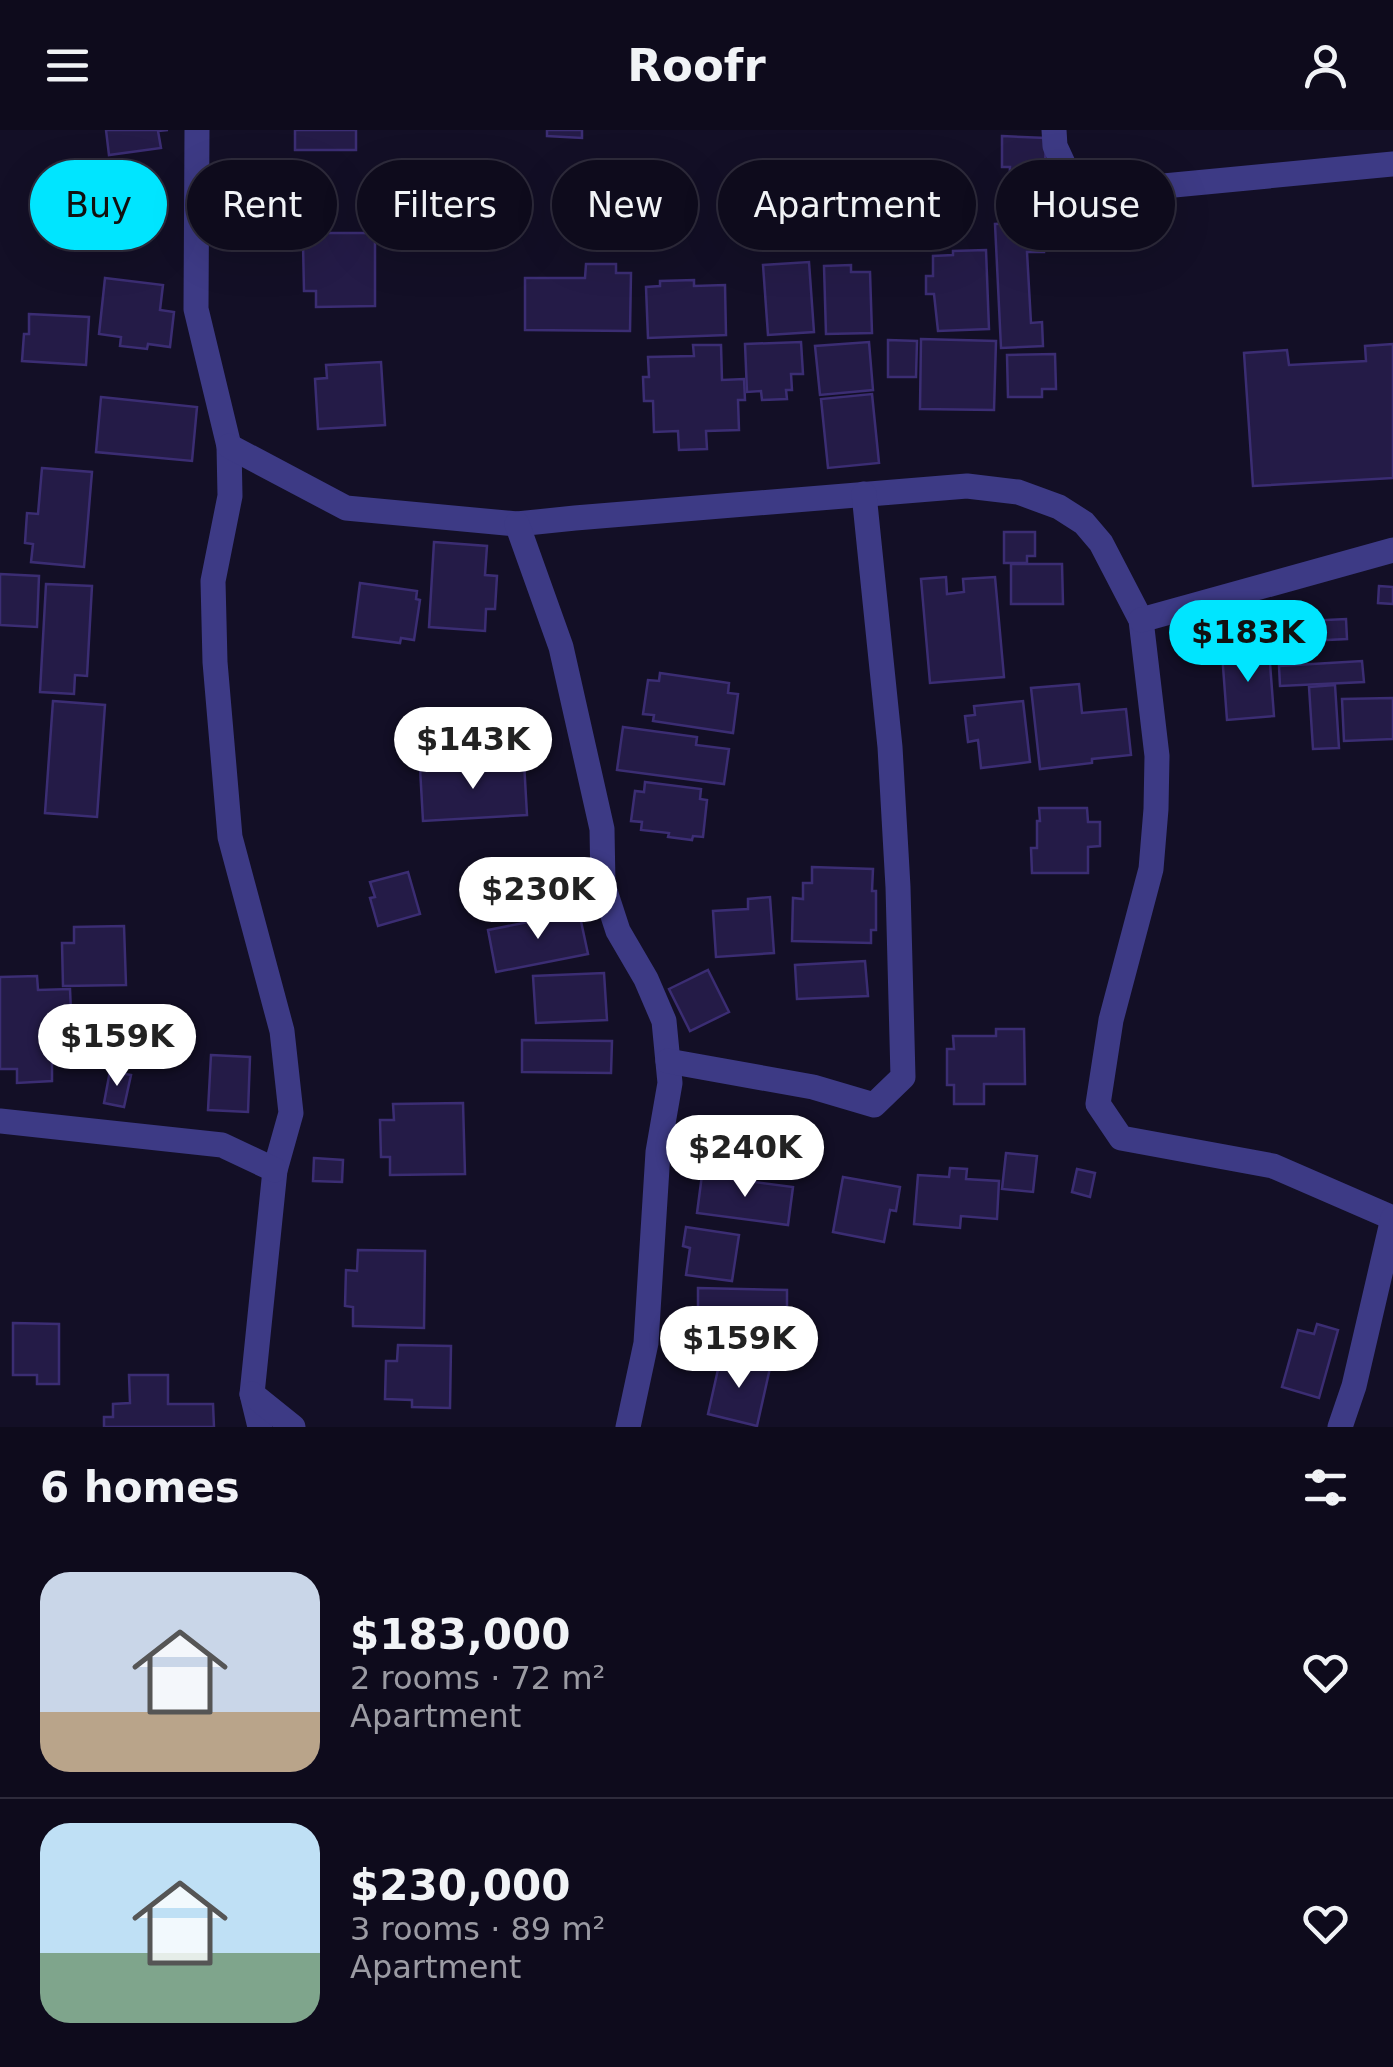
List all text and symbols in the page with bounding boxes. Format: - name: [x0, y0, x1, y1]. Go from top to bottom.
- icon: menu: [40, 38, 95, 93]
- icon: person: [1298, 38, 1353, 93]
- text: Roofr: [627, 39, 766, 92]
- chip: Buy: [30, 160, 167, 250]
- chip: Rent: [187, 160, 337, 250]
- chip: Filters: [357, 160, 532, 250]
- chip: New: [552, 160, 698, 250]
- chip: Apartment: [718, 160, 976, 250]
- chip: House: [996, 160, 1175, 250]
- pin: $183K: [1178, 600, 1318, 685]
- text: $183K: [1191, 613, 1305, 651]
- pin: $143K: [403, 707, 543, 792]
- text: $143K: [416, 720, 530, 758]
- pin: $230K: [468, 857, 608, 942]
- text: $230K: [481, 870, 595, 908]
- pin: $159K: [47, 1004, 187, 1089]
- text: $159K: [60, 1017, 174, 1055]
- pin: $240K: [675, 1115, 815, 1200]
- text: $240K: [688, 1128, 802, 1166]
- pin: $159K: [669, 1306, 809, 1391]
- text: $159K: [682, 1319, 796, 1357]
- icon: filters: [1298, 1460, 1353, 1515]
- text: 6 homes: [40, 1463, 240, 1512]
- text: $183,000: [350, 1610, 571, 1659]
- icon: home: [120, 1612, 240, 1732]
- icon: heart: [1298, 1645, 1353, 1700]
- text: 2 rooms · 72 m²: [350, 1659, 605, 1697]
- text: Apartment: [350, 1697, 521, 1735]
- text: $230,000: [350, 1861, 571, 1910]
- icon: home: [120, 1863, 240, 1983]
- icon: heart: [1298, 1896, 1353, 1951]
- text: 3 rooms · 89 m²: [350, 1910, 605, 1948]
- text: Apartment: [350, 1948, 521, 1986]

